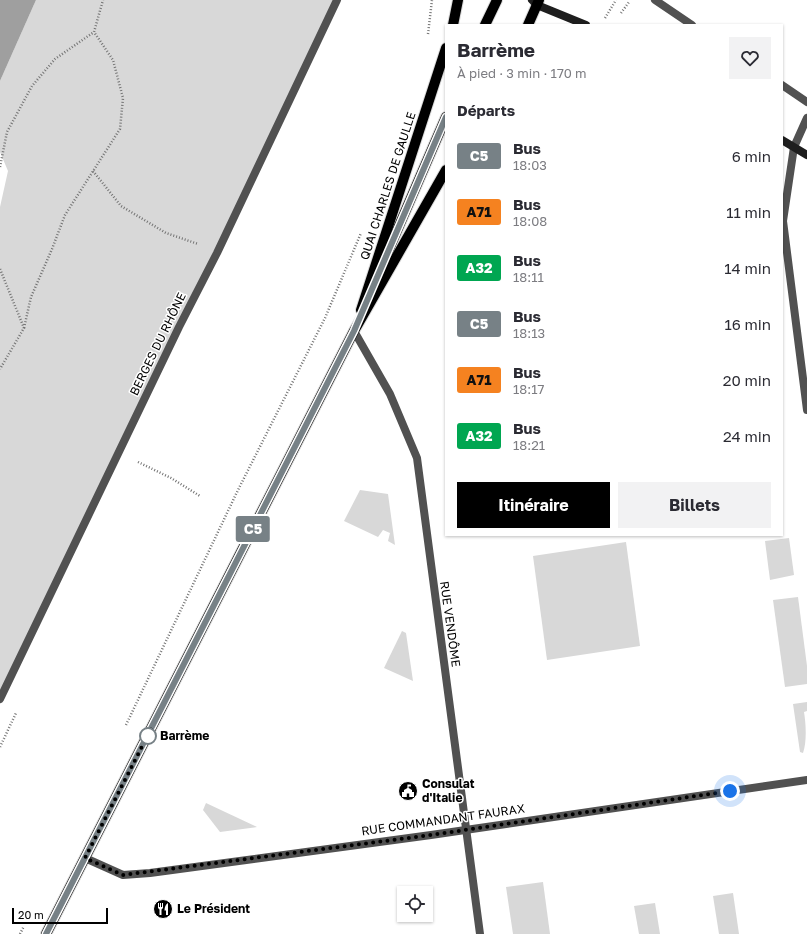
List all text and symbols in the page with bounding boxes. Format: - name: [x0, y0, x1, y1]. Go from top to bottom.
- button: heart: [729, 37, 771, 79]
- text: Barrème: [457, 38, 535, 61]
- text: À pied · 3 min · 170 m: [457, 65, 587, 81]
- text: Départs: [457, 101, 515, 119]
- street label: QUAI CHARLES DE GAULLE: [356, 110, 419, 262]
- text: Bus: [513, 139, 541, 157]
- text: C5: [470, 147, 488, 164]
- text: 6 min: [732, 147, 771, 165]
- text: 18:03: [513, 157, 547, 173]
- text: Bus: [513, 195, 541, 213]
- text: A71: [467, 203, 491, 220]
- text: 11 min: [726, 203, 771, 221]
- text: 18:08: [513, 213, 547, 229]
- text: Bus: [513, 251, 541, 269]
- text: A32: [465, 259, 493, 276]
- text: 14 min: [724, 259, 771, 277]
- text: 18:11: [513, 269, 544, 285]
- street label: BERGES DU RHÔNE: [126, 290, 189, 398]
- text: Bus: [513, 307, 541, 325]
- text: C5: [470, 315, 488, 332]
- text: 16 min: [724, 315, 771, 333]
- text: 18:13: [513, 325, 545, 341]
- text: Bus: [513, 363, 541, 381]
- text: A71: [467, 371, 491, 388]
- text: 20 min: [723, 371, 771, 389]
- text: 18:17: [513, 381, 544, 397]
- text: Bus: [513, 419, 541, 437]
- text: A32: [465, 427, 493, 444]
- text: 24 min: [723, 427, 771, 445]
- text: 18:21: [513, 437, 545, 453]
- button: Itinéraire: [457, 482, 610, 528]
- button: Billets: [618, 482, 771, 528]
- line badge: C5: [235, 516, 271, 542]
- text: C5: [244, 520, 262, 537]
- street label: RUE VENDÔME: [437, 580, 464, 668]
- marker: Barrème: [139, 727, 157, 745]
- place label: Barrème: [160, 728, 209, 743]
- place label: Consulat d'Italie: [422, 776, 475, 805]
- public building icon: Consulat d'Italie: [397, 780, 419, 802]
- your location: [720, 781, 740, 801]
- street label: RUE COMMANDANT FAURAX: [360, 801, 526, 838]
- map controls: [397, 886, 433, 922]
- button: locate: [397, 886, 433, 922]
- restaurant icon: Le Président: [152, 898, 174, 920]
- place label: Le Président: [177, 901, 250, 916]
- scale bar: [12, 906, 108, 925]
- text: 20 m: [18, 908, 44, 921]

